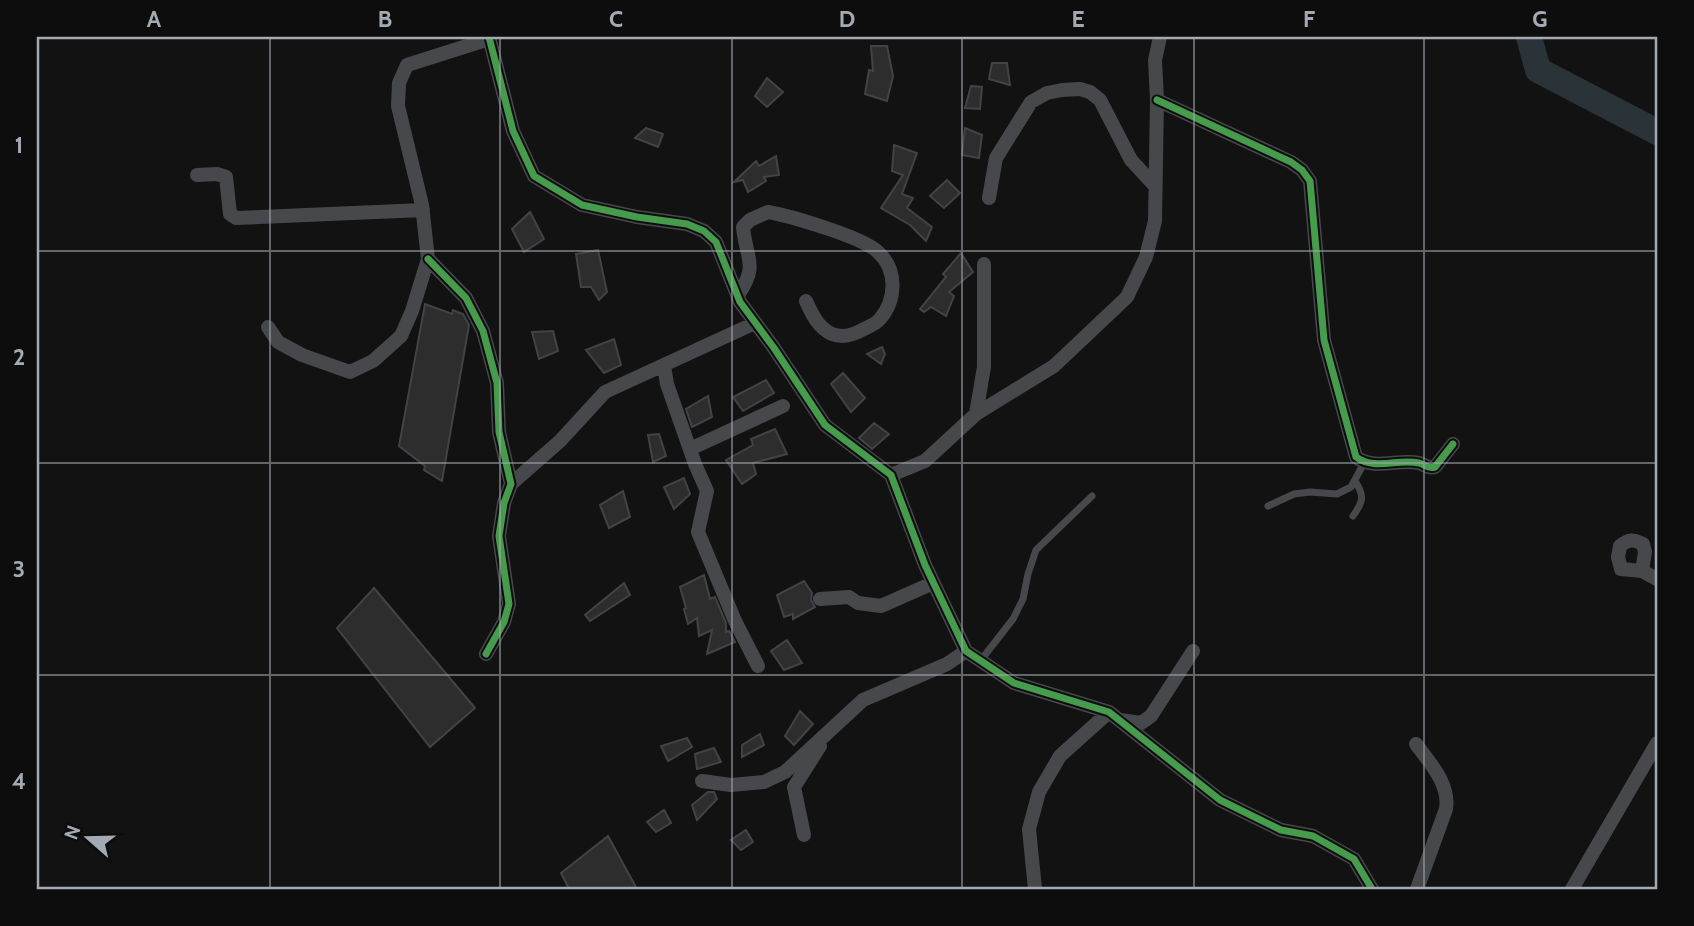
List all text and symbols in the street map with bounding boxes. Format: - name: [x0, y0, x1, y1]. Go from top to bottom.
- text: A: [147, 5, 162, 33]
- text: B: [378, 5, 392, 33]
- text: C: [609, 5, 623, 33]
- text: D: [839, 5, 855, 33]
- text: E: [1071, 5, 1085, 33]
- text: F: [1303, 5, 1315, 33]
- text: G: [1532, 5, 1548, 33]
- text: 1: [15, 131, 23, 159]
- text: 2: [13, 343, 25, 371]
- text: 3: [13, 555, 25, 583]
- text: 4: [12, 767, 26, 795]
- north arrow: [52, 804, 122, 874]
- text: N: [59, 822, 86, 843]

